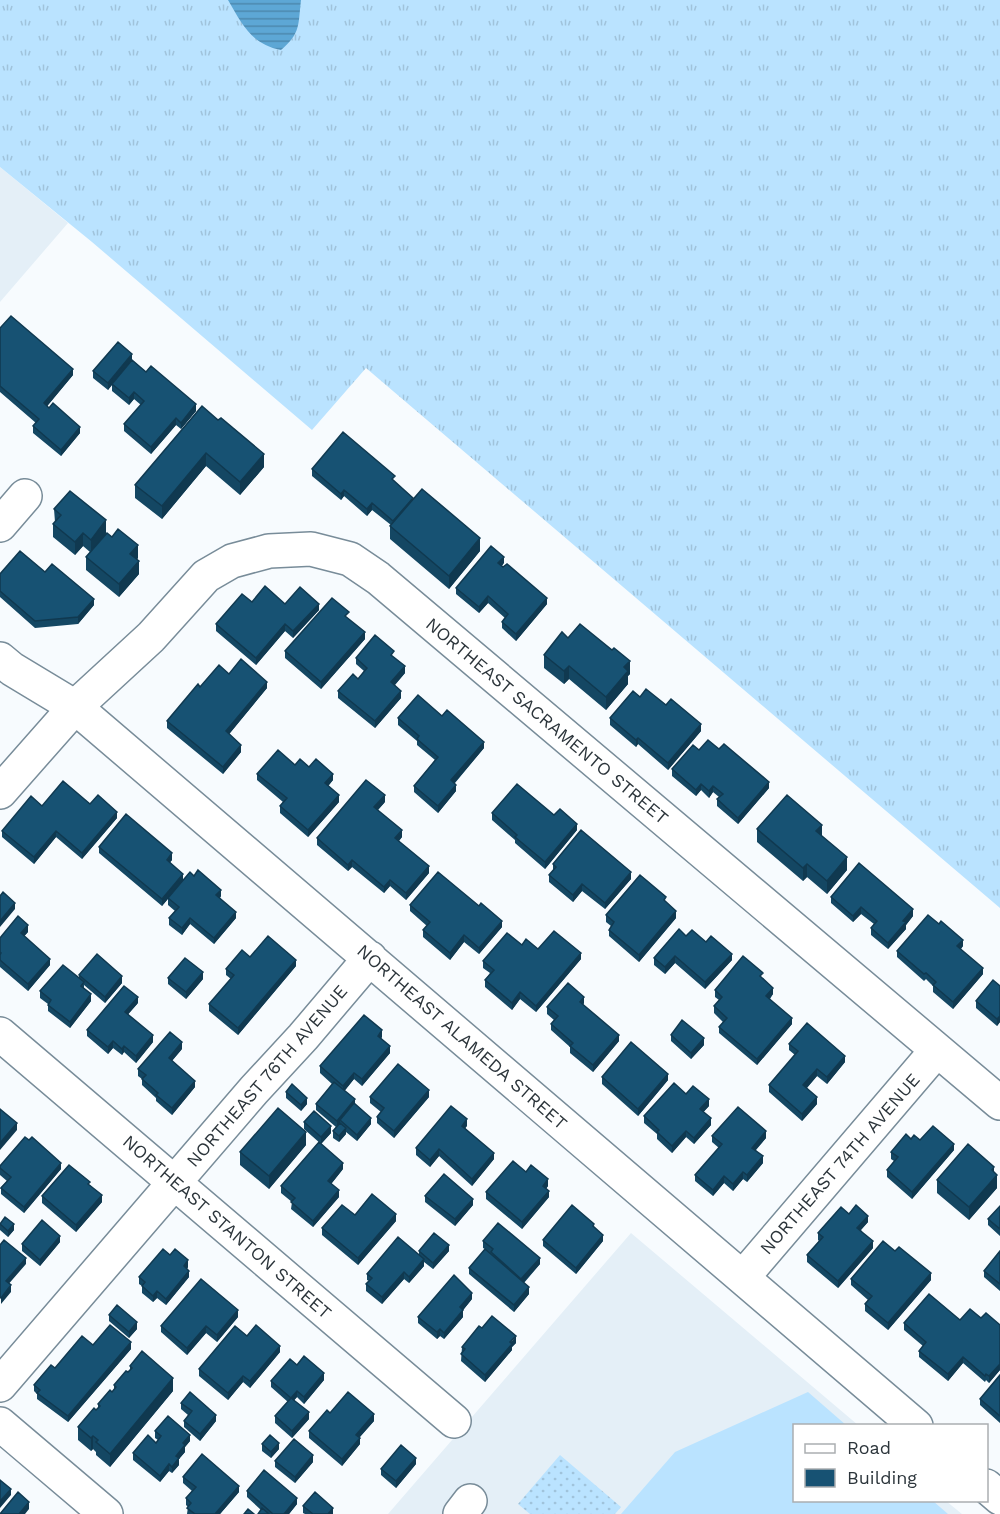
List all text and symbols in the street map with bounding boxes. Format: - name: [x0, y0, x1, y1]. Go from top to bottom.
- street label: NORTHEAST SACRAMENTO STREET: [422, 613, 673, 828]
- street label: NORTHEAST ALAMEDA STREET: [353, 940, 572, 1134]
- street label: NORTHEAST 76TH AVENUE: [182, 980, 351, 1171]
- street label: NORTHEAST 74TH AVENUE: [755, 1069, 924, 1258]
- street label: NORTHEAST STANTON STREET: [119, 1130, 336, 1323]
- legend: [793, 1424, 988, 1502]
- text: Road: [847, 1437, 891, 1458]
- text: Building: [847, 1467, 917, 1488]

